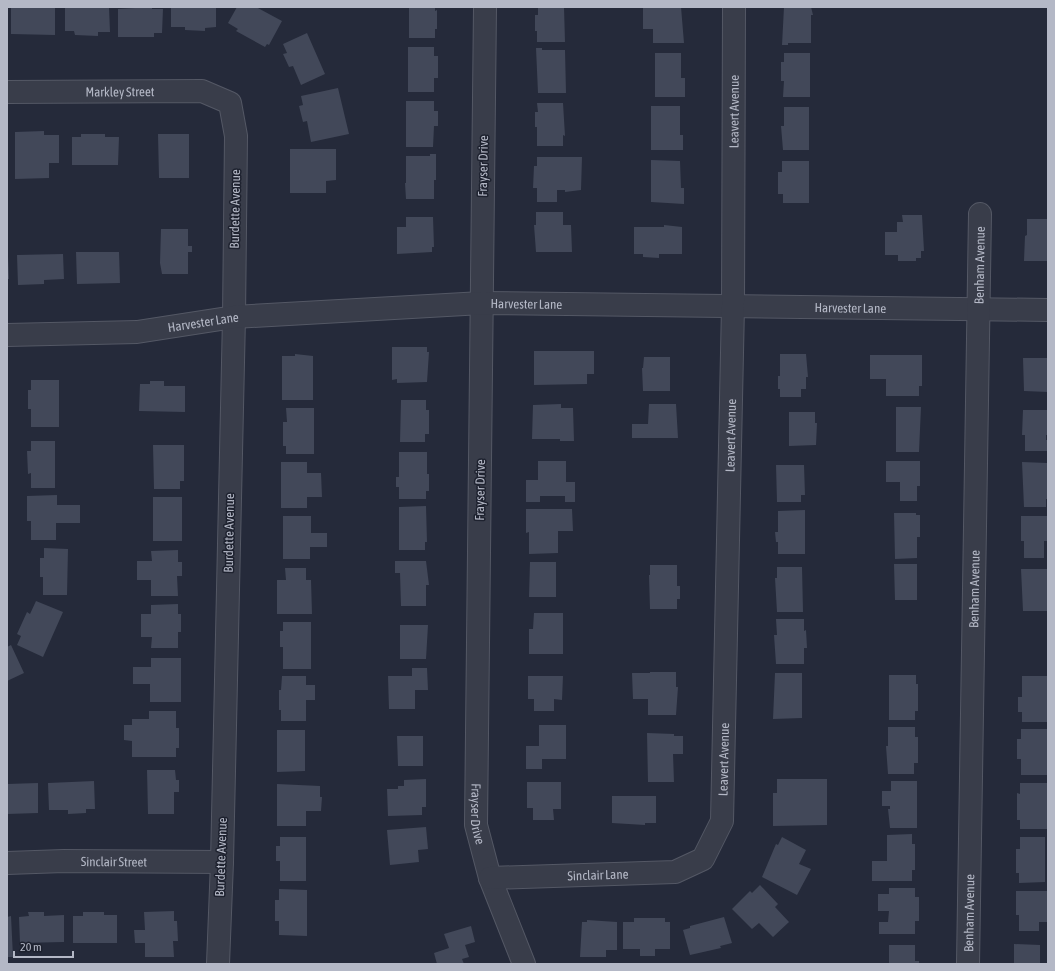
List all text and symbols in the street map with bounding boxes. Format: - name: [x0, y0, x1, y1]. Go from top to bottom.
- street label: Leavert Avenue: [726, 75, 741, 148]
- street label: Markley Street: [85, 84, 155, 99]
- street label: Frayser Drive: [475, 135, 491, 197]
- street label: Burdette Avenue: [227, 169, 243, 249]
- street label: Benham Avenue: [971, 226, 987, 304]
- street label: Harvester Lane: [491, 296, 562, 311]
- street label: Harvester Lane: [814, 300, 886, 315]
- street label: Harvester Lane: [167, 309, 239, 335]
- street label: Leavert Avenue: [722, 399, 739, 472]
- street label: Frayser Drive: [472, 459, 488, 521]
- street label: Burdette Avenue: [221, 493, 237, 573]
- street label: Benham Avenue: [966, 550, 982, 628]
- street label: Leavert Avenue: [715, 723, 732, 796]
- street label: Frayser Drive: [468, 783, 488, 846]
- street label: Burdette Avenue: [212, 817, 230, 897]
- street label: Sinclair Street: [81, 854, 147, 869]
- street label: Sinclair Lane: [567, 866, 629, 883]
- street label: Benham Avenue: [961, 874, 977, 952]
- scale bar: [14, 933, 73, 959]
- text: 20 m: [20, 940, 42, 954]

